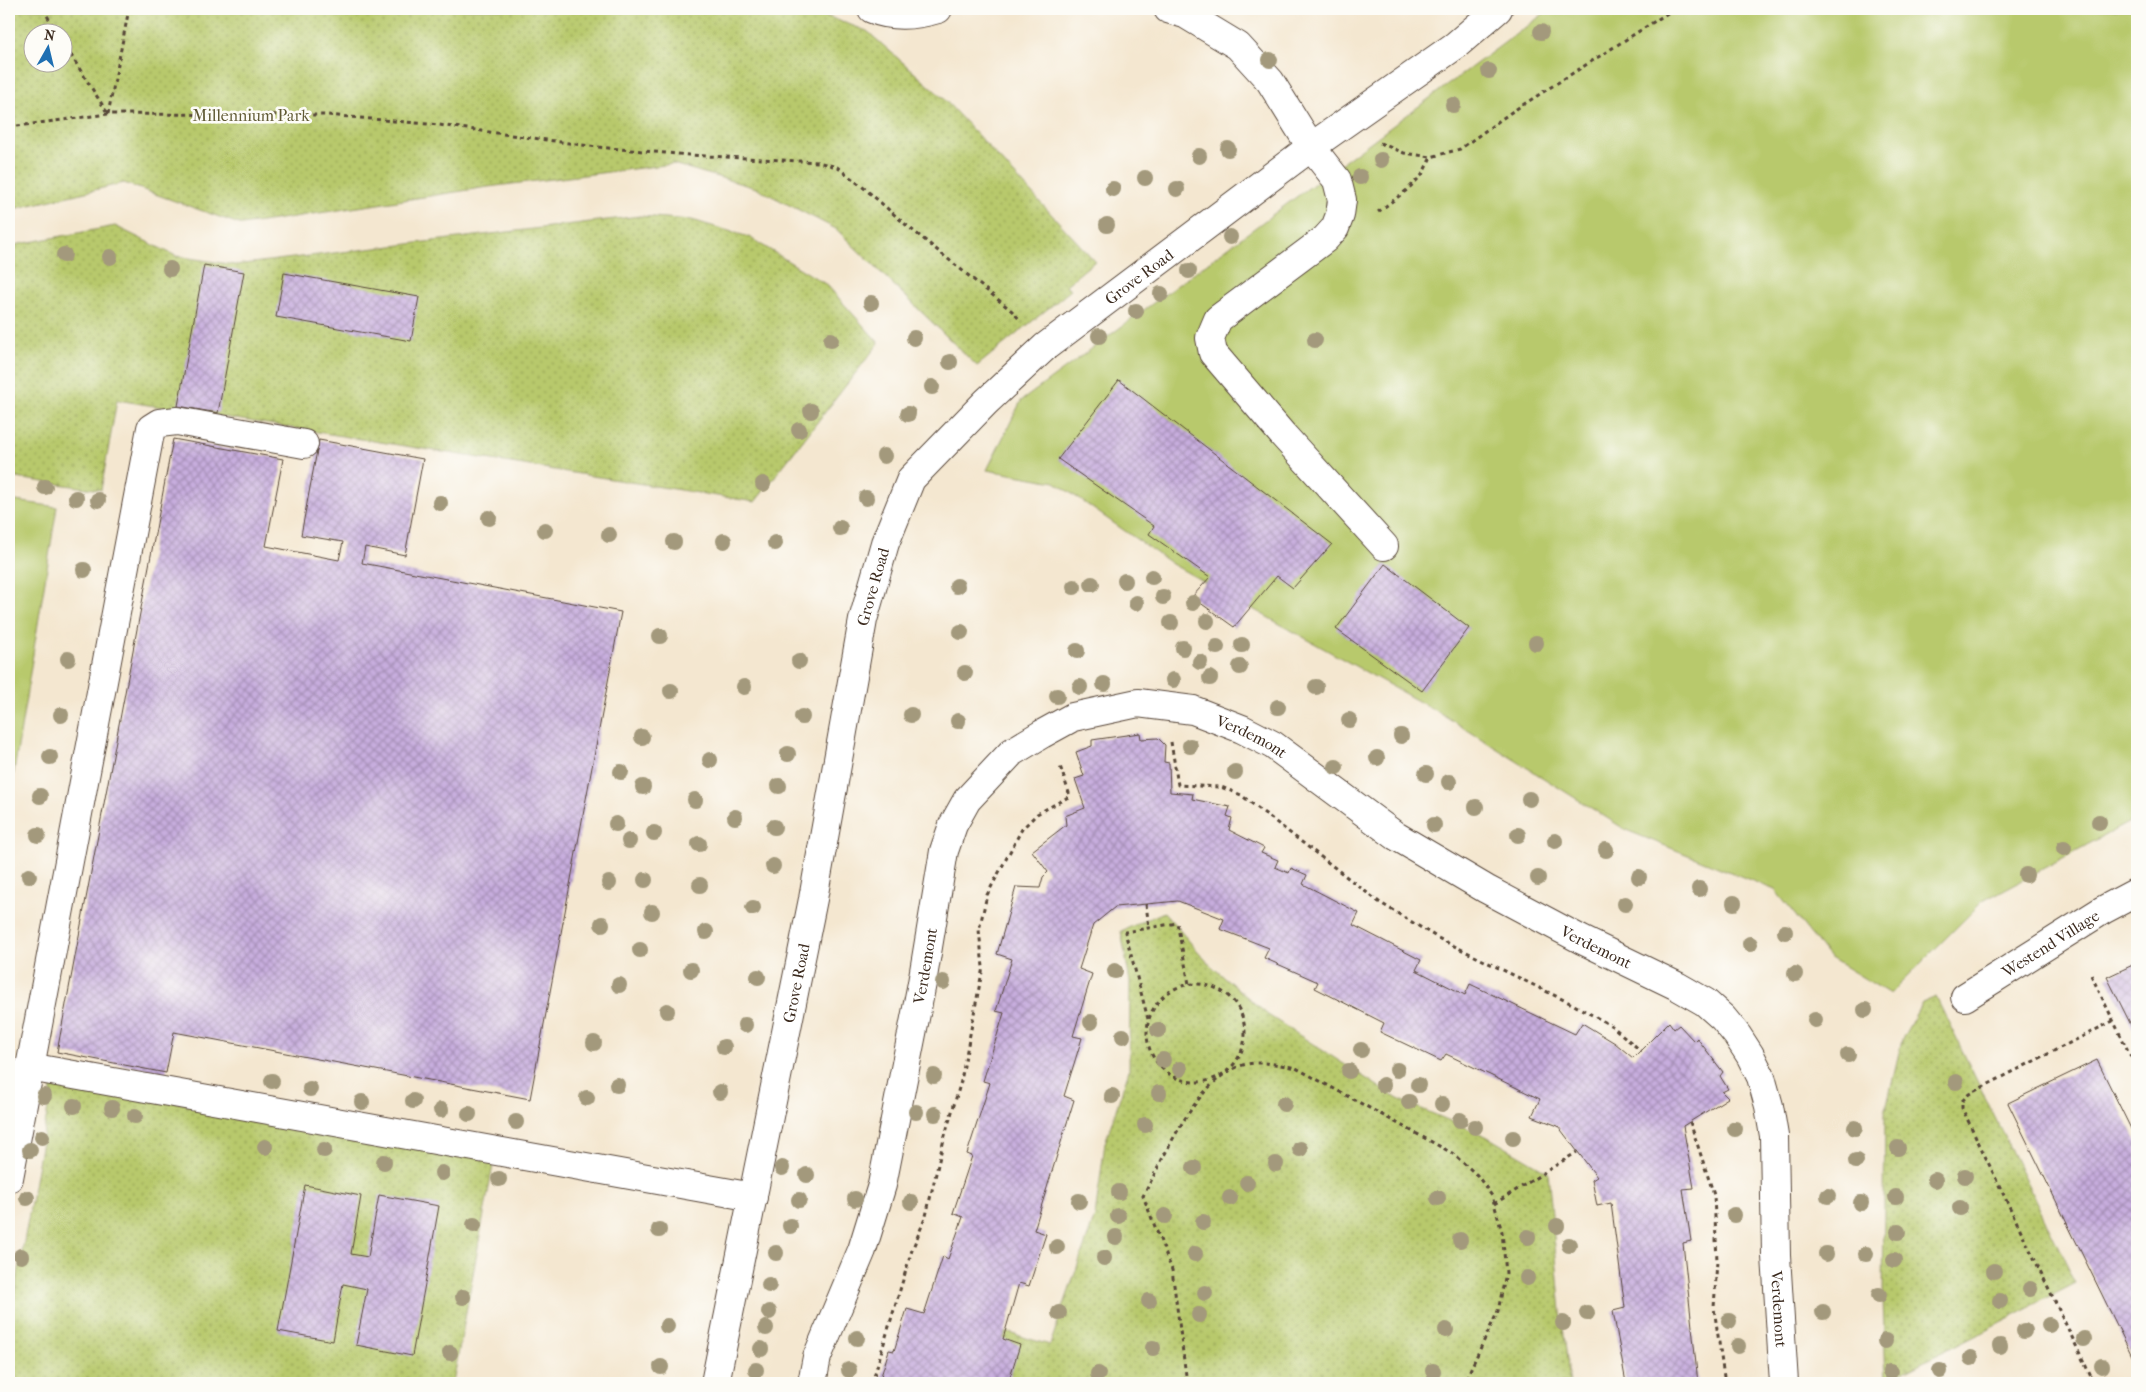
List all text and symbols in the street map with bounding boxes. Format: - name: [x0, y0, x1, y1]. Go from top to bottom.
- north arrow: [22, 22, 72, 72]
- text: N: [43, 26, 57, 45]
- park label: Millennium Park: [193, 106, 310, 125]
- street label: Grove Road: [1101, 245, 1177, 309]
- street label: Grove Road: [853, 545, 893, 628]
- street label: Verdemont: [1213, 711, 1291, 762]
- street label: Westend Village: [1998, 906, 2103, 982]
- street label: Verdemont: [1556, 921, 1635, 973]
- street label: Verdemont: [909, 926, 941, 1006]
- street label: Grove Road: [779, 942, 814, 1025]
- street label: Verdemont: [1767, 1269, 1791, 1348]

